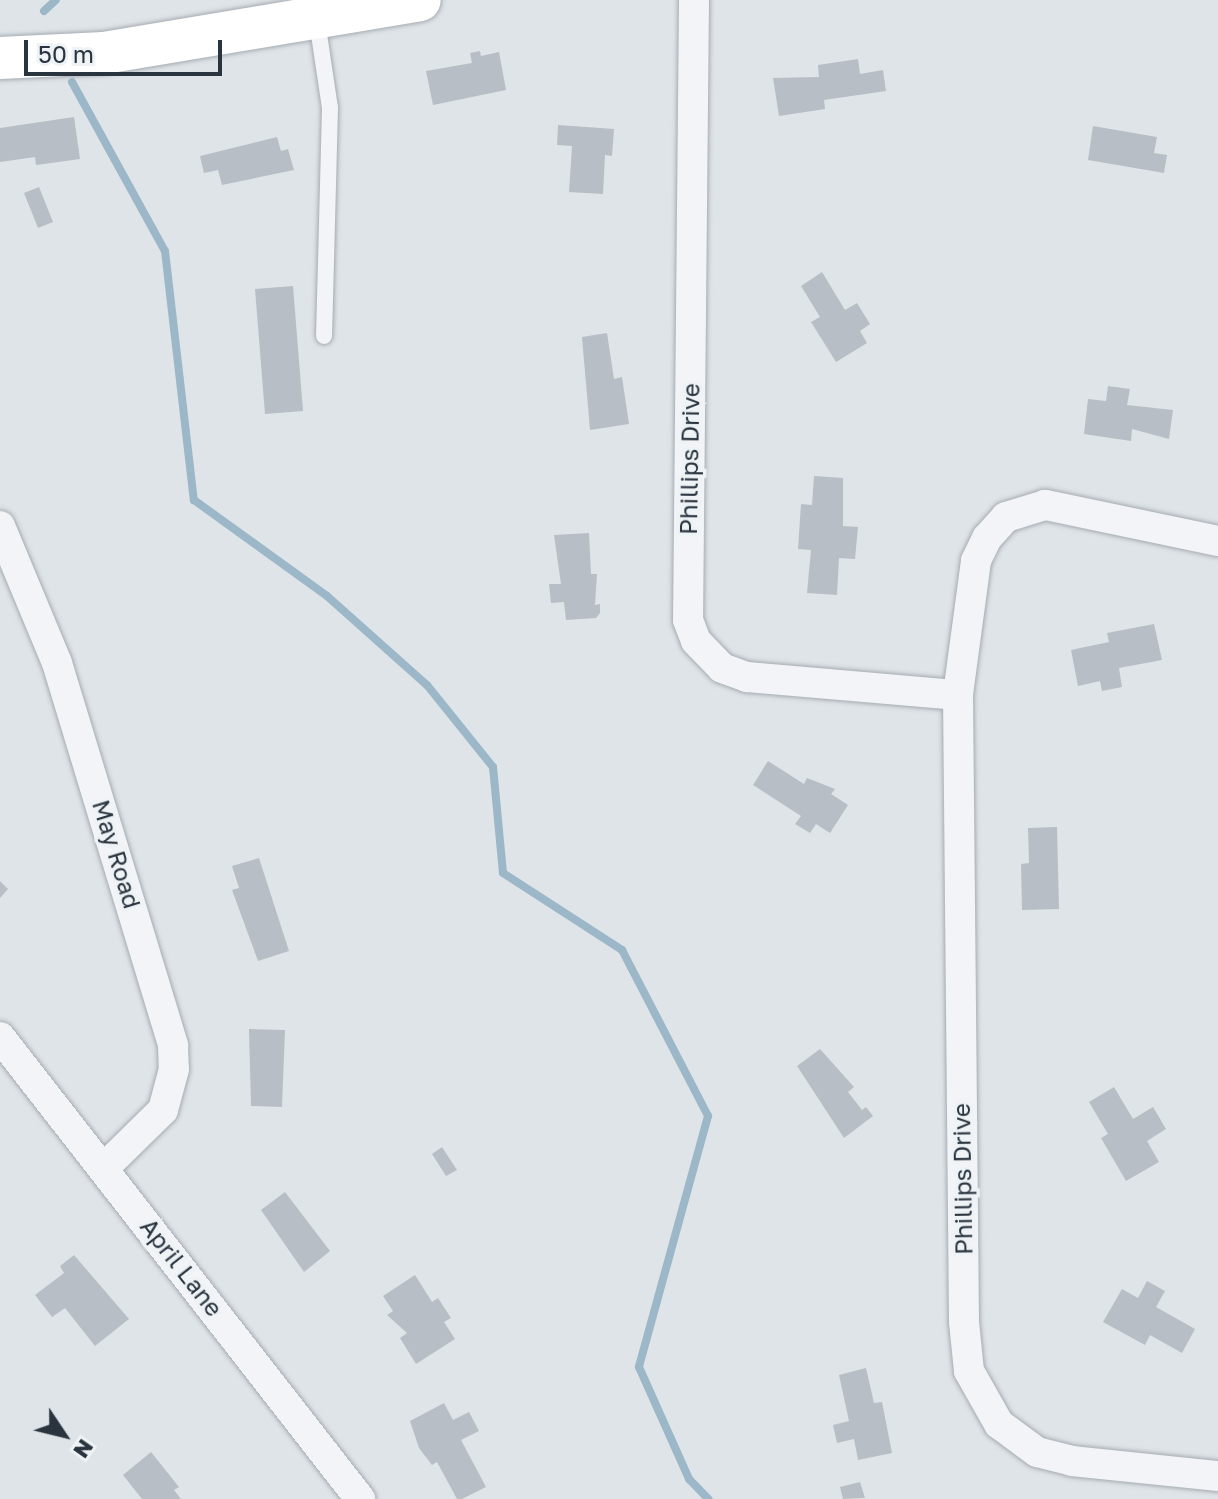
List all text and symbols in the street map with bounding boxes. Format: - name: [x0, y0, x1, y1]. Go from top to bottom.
- scale bar: [28, 24, 226, 74]
- text: 50 m: [38, 39, 94, 68]
- street label: Phillips Drive: [673, 383, 705, 535]
- street label: May Road: [87, 796, 147, 912]
- street label: Phillips Drive: [946, 1103, 978, 1255]
- street label: April Lane: [135, 1212, 229, 1322]
- north arrow: [24, 1395, 104, 1475]
- text: N: [68, 1434, 100, 1464]

